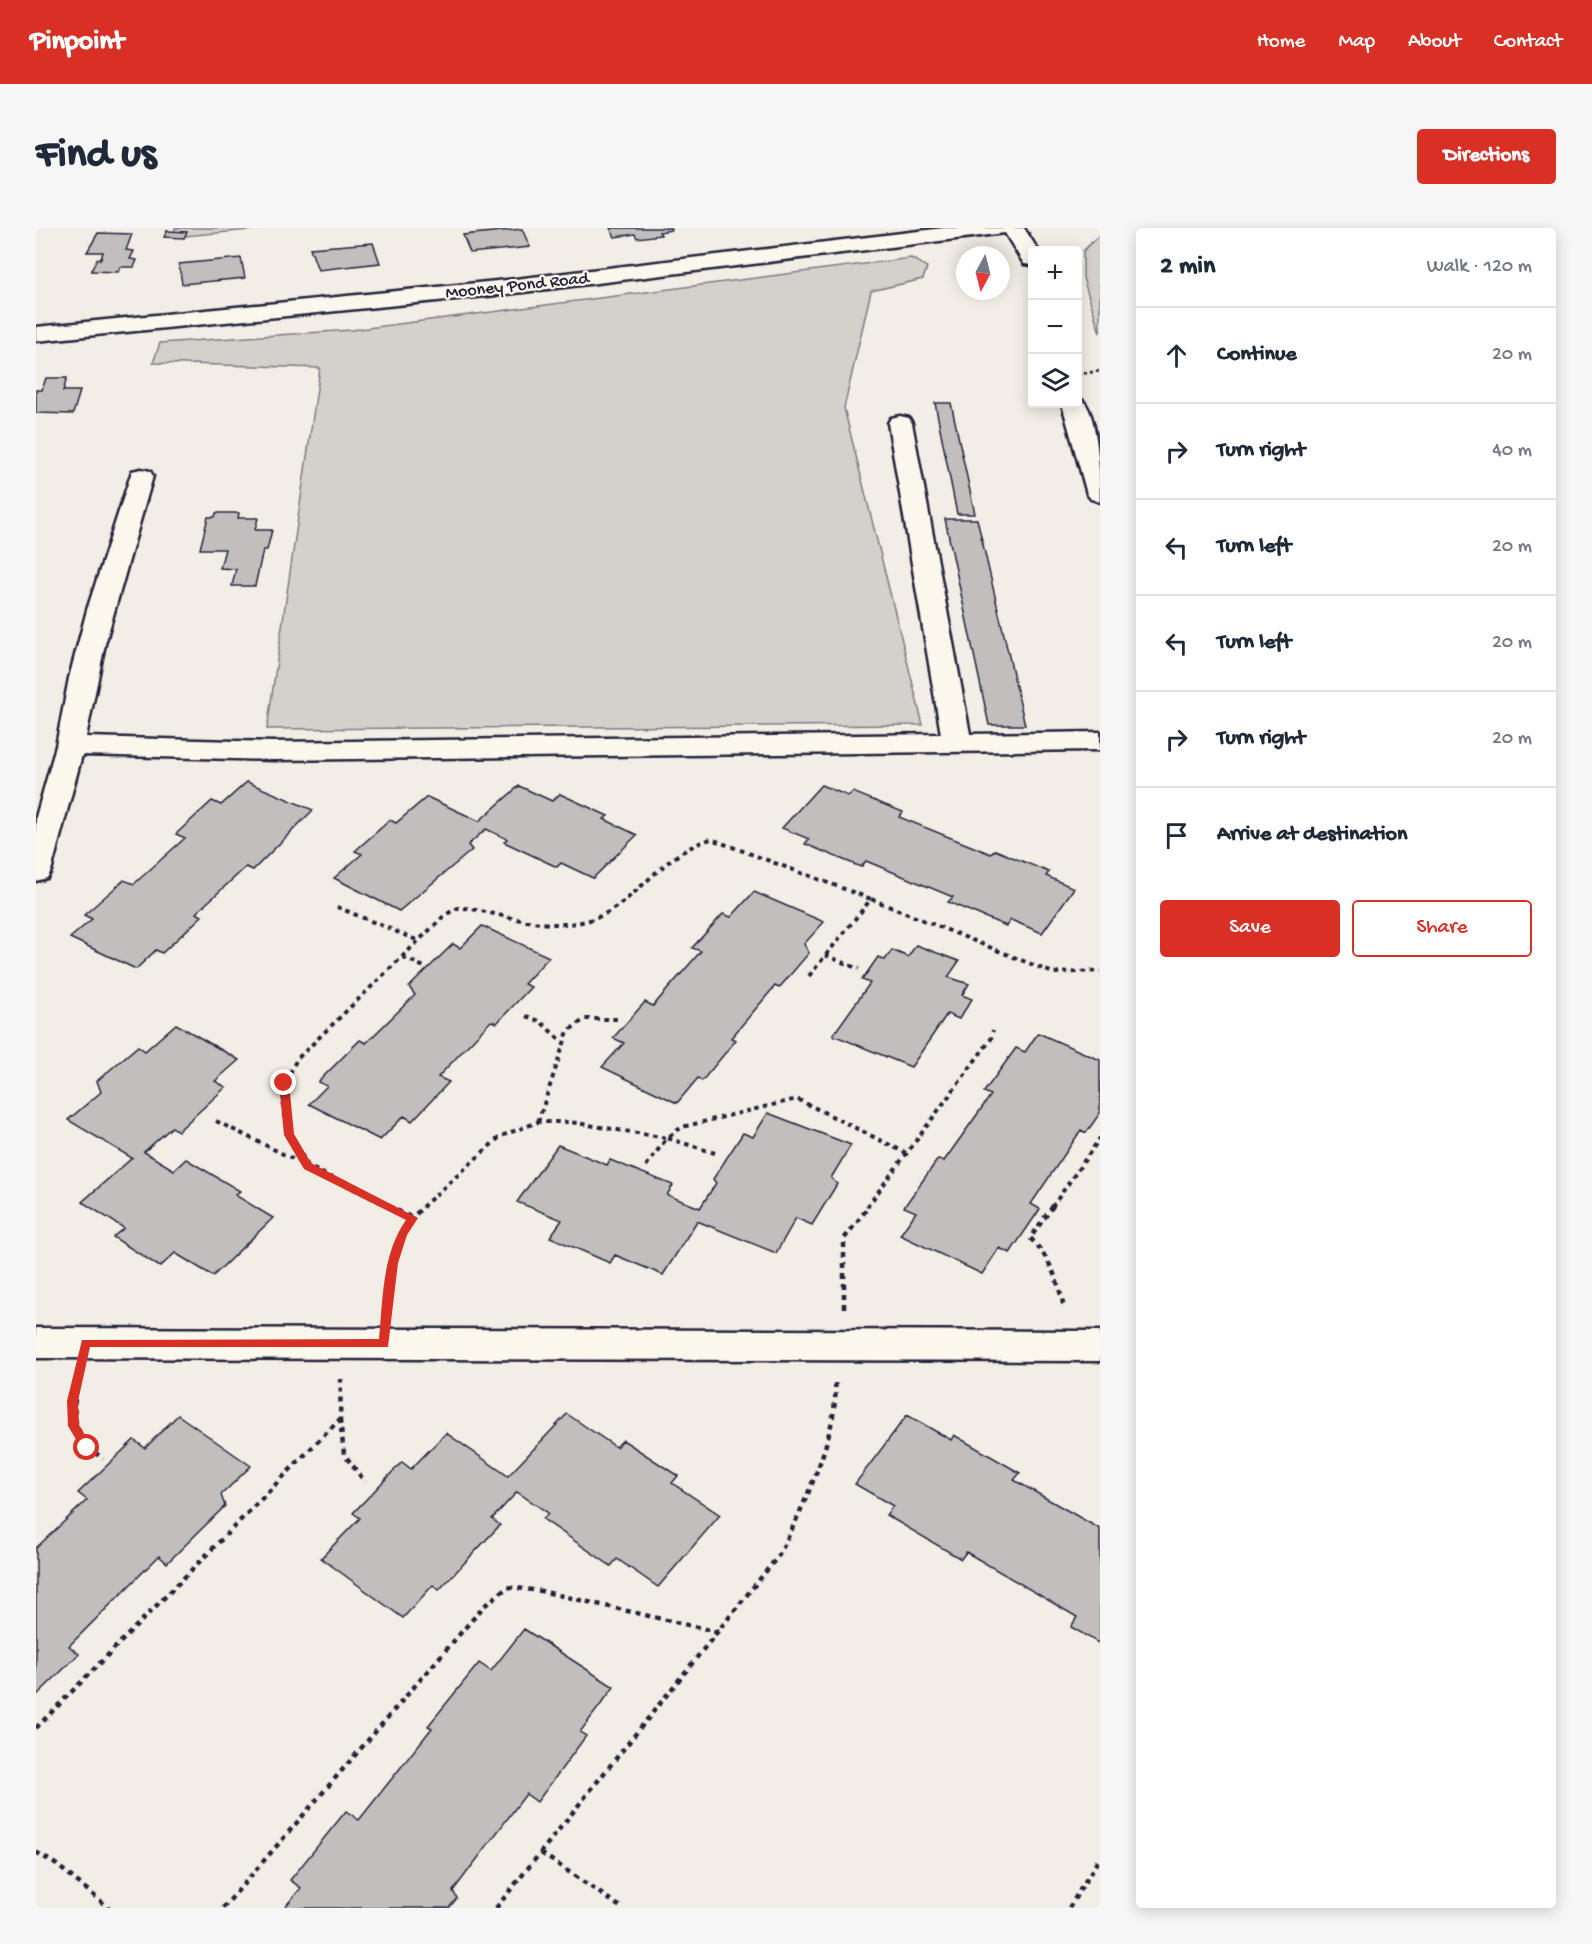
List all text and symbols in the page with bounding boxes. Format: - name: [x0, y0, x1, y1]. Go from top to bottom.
- text: Pinpoint: [30, 26, 124, 59]
- text: Home: [1257, 30, 1305, 55]
- text: Map: [1338, 30, 1375, 55]
- text: About: [1408, 30, 1461, 55]
- text: Contact: [1494, 30, 1562, 55]
- button: Directions: [1417, 129, 1556, 184]
- text: Find us: [36, 132, 156, 181]
- north arrow: [956, 246, 1010, 300]
- map controls: [1028, 246, 1082, 408]
- button: +: [1028, 246, 1082, 300]
- text: 2 min: [1160, 252, 1215, 283]
- text: Walk · 120 m: [1427, 256, 1532, 279]
- street label: Mooney Pond Road: [445, 268, 591, 304]
- button: −: [1028, 300, 1082, 354]
- icon: ahead: [1160, 339, 1193, 372]
- text: Continue: [1217, 342, 1297, 368]
- text: 20 m: [1492, 344, 1532, 367]
- button: layers: [1028, 354, 1082, 408]
- icon: right: [1160, 435, 1193, 468]
- text: Turn right: [1217, 438, 1305, 464]
- text: 40 m: [1492, 440, 1532, 463]
- icon: left: [1160, 531, 1193, 564]
- text: Turn left: [1217, 534, 1291, 560]
- text: 20 m: [1492, 536, 1532, 559]
- icon: left: [1160, 627, 1193, 660]
- text: Turn left: [1217, 630, 1291, 656]
- text: 20 m: [1492, 632, 1532, 655]
- icon: right: [1160, 723, 1193, 756]
- text: Turn right: [1217, 726, 1305, 752]
- text: 20 m: [1492, 728, 1532, 751]
- icon: arrive: [1160, 819, 1193, 852]
- text: Arrive at destination: [1217, 822, 1407, 848]
- button: Save: [1160, 900, 1340, 957]
- button: Share: [1352, 900, 1532, 957]
- route end: [270, 1069, 296, 1095]
- route start: [73, 1434, 99, 1460]

